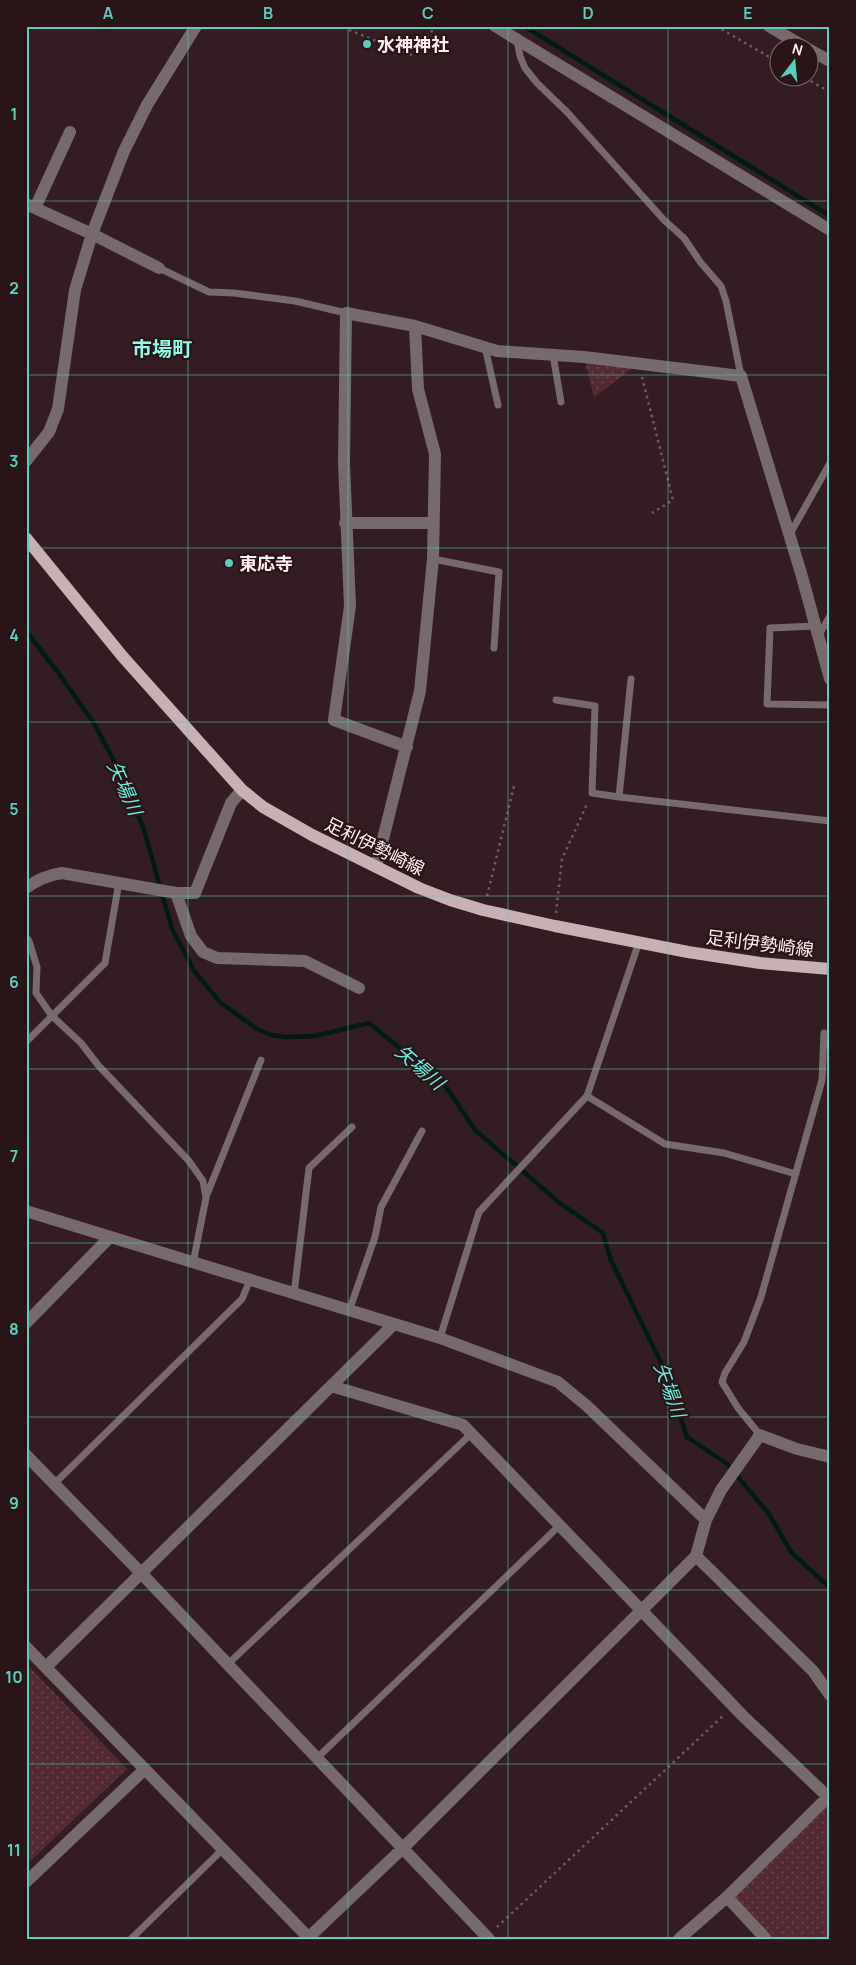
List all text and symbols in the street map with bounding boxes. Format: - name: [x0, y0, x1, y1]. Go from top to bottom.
- text: A: [103, 2, 114, 24]
- text: B: [263, 2, 273, 24]
- text: C: [422, 2, 434, 24]
- text: D: [582, 2, 594, 24]
- text: E: [743, 2, 753, 24]
- place label: 水神神社: [377, 32, 449, 56]
- marker: 水神神社: [361, 38, 373, 50]
- north arrow: [768, 38, 818, 88]
- text: N: [790, 39, 805, 60]
- text: 1: [10, 103, 18, 125]
- text: 2: [9, 277, 19, 299]
- district label: 市場町: [132, 335, 192, 362]
- text: 3: [9, 450, 19, 472]
- place label: 東応寺: [239, 551, 293, 575]
- marker: 東応寺: [223, 557, 235, 569]
- text: 4: [9, 624, 19, 646]
- water label: 矢場川: [102, 757, 149, 821]
- text: 5: [9, 798, 19, 820]
- street label: 足利伊勢崎線: [321, 812, 429, 880]
- street label: 足利伊勢崎線: [705, 925, 815, 961]
- text: 6: [9, 971, 19, 993]
- water label: 矢場川: [390, 1038, 452, 1097]
- text: 7: [10, 1145, 18, 1167]
- text: 8: [9, 1318, 19, 1340]
- water label: 矢場川: [648, 1359, 693, 1423]
- text: 9: [9, 1492, 19, 1514]
- text: 10: [5, 1666, 23, 1688]
- text: 11: [7, 1839, 21, 1861]

